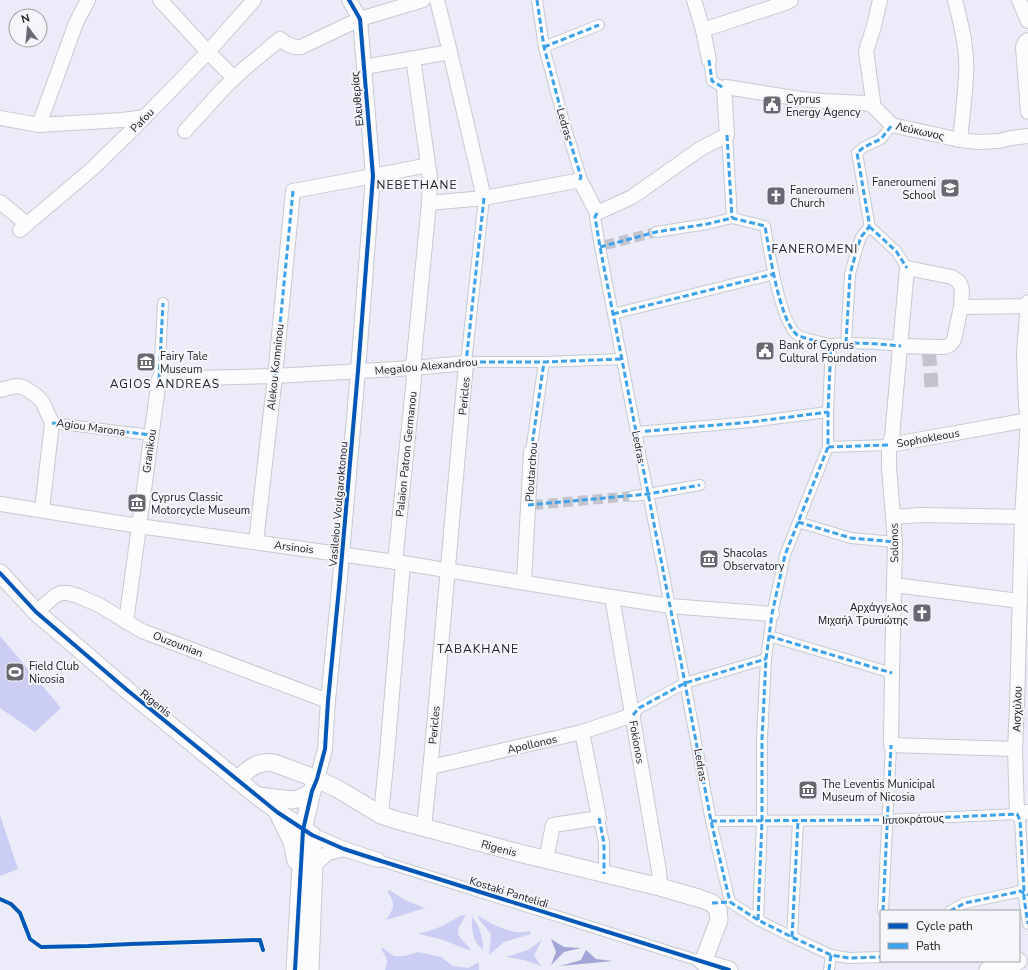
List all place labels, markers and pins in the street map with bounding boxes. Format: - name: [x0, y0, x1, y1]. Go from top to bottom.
- place label: Cyprus Energy Agency: [786, 92, 861, 120]
- public building icon: Cyprus Energy Agency: [761, 94, 783, 116]
- place label: Faneroumeni School: [872, 175, 937, 203]
- school or university icon: Faneroumeni School: [939, 177, 961, 199]
- place label: Faneroumeni Church: [790, 183, 854, 211]
- church icon: Faneroumeni Church: [765, 185, 787, 207]
- place label: Bank of Cyprus Cultural Foundation: [779, 338, 877, 366]
- public building icon: Bank of Cyprus Cultural Foundation: [754, 340, 776, 362]
- place label: Fairy Tale Museum: [160, 349, 208, 377]
- museum icon: Fairy Tale Museum: [135, 351, 157, 373]
- place label: Cyprus Classic Motorcycle Museum: [151, 490, 250, 518]
- museum icon: Cyprus Classic Motorcycle Museum: [126, 492, 148, 514]
- place label: Shacolas Observatory: [723, 546, 785, 574]
- museum icon: Shacolas Observatory: [698, 548, 720, 570]
- place label: Αρχάγγελος Μιχαήλ Τρυπιώτης: [818, 600, 908, 628]
- church icon: Αρχάγγελος Μιχαήλ Τρυπιώτης: [911, 602, 933, 624]
- place label: Field Club Nicosia: [29, 659, 79, 687]
- sports icon: Field Club Nicosia: [4, 661, 26, 683]
- place label: The Leventis Municipal Museum of Nicosia: [822, 777, 936, 805]
- museum icon: The Leventis Municipal Museum of Nicosia: [797, 779, 819, 801]

